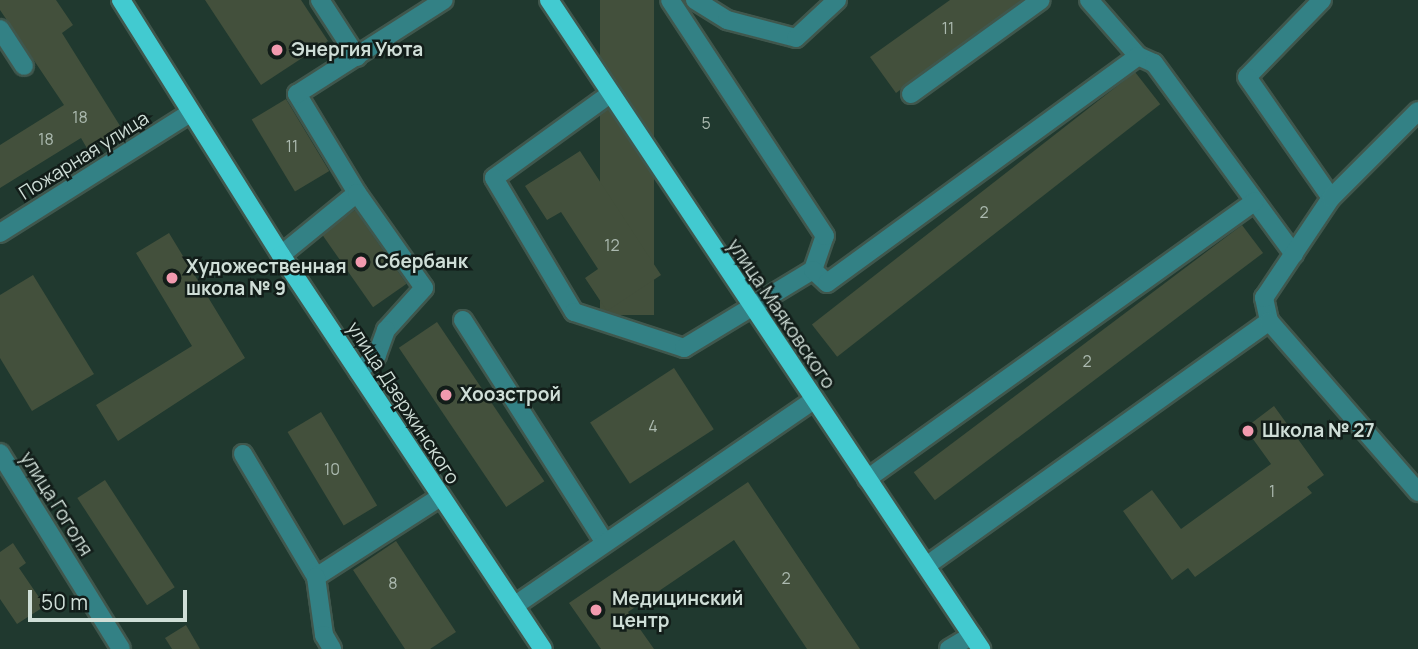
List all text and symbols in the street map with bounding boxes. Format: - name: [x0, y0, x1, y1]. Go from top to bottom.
- house number: 11: [942, 18, 954, 38]
- place label: Энергия Уюта: [291, 39, 423, 61]
- marker: Энергия Уюта: [269, 42, 285, 58]
- street label: Пожарная улица: [15, 107, 153, 205]
- house number: 18: [72, 107, 88, 127]
- house number: 5: [701, 113, 711, 133]
- house number: 18: [38, 129, 54, 149]
- house number: 11: [286, 136, 298, 156]
- house number: 2: [979, 202, 989, 222]
- house number: 12: [604, 235, 620, 255]
- street label: улица Маяковского: [722, 235, 840, 393]
- place label: Сбербанк: [375, 251, 468, 273]
- marker: Сбербанк: [353, 254, 369, 270]
- place label: Художественная школа № 9: [186, 256, 346, 300]
- marker: Художественная школа № 9: [164, 270, 180, 286]
- street label: улица Дзержинского: [342, 317, 464, 489]
- house number: 2: [1082, 351, 1092, 371]
- place label: Хоозстрой: [460, 384, 561, 406]
- marker: Хоозстрой: [438, 387, 454, 403]
- house number: 4: [648, 416, 658, 436]
- place label: Школа № 27: [1262, 420, 1375, 442]
- marker: Школа № 27: [1240, 423, 1256, 439]
- street label: улица Гоголя: [15, 448, 97, 560]
- house number: 10: [324, 459, 340, 479]
- house number: 1: [1269, 481, 1275, 501]
- house number: 2: [781, 568, 791, 588]
- house number: 8: [388, 573, 398, 593]
- scale bar: [32, 576, 191, 620]
- text: 50 m: [41, 588, 88, 616]
- place label: Медицинский центр: [612, 588, 743, 632]
- marker: Медицинский центр: [586, 600, 606, 620]

